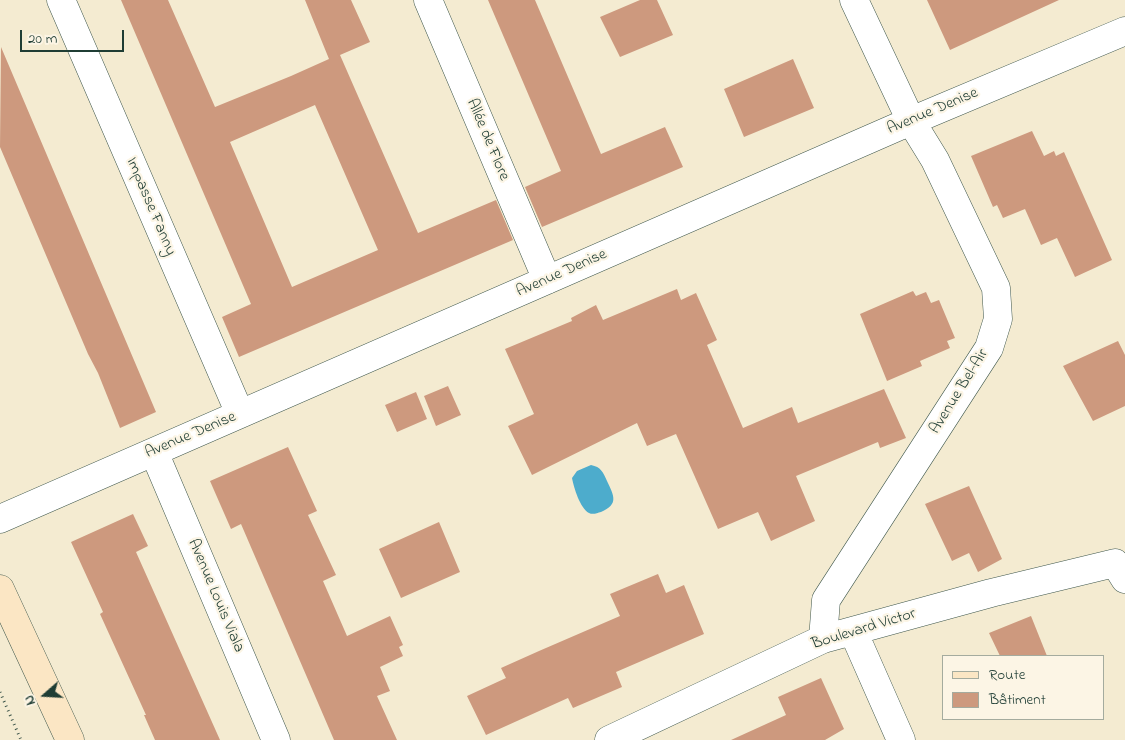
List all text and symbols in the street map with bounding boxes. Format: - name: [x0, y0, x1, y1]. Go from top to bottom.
- scale bar: [22, 20, 126, 52]
- text: 20 m: [28, 28, 57, 50]
- street label: Avenue Denise: [885, 84, 981, 140]
- street label: Allée de Flore: [461, 96, 513, 184]
- street label: Impasse Fanny: [121, 155, 179, 259]
- street label: Avenue Denise: [514, 246, 610, 302]
- street label: Avenue Bel-Air: [926, 346, 994, 438]
- street label: Avenue Denise: [143, 408, 239, 464]
- street label: Avenue Louis Viala: [182, 536, 248, 656]
- street label: Boulevard Victor: [810, 605, 918, 655]
- legend: [942, 655, 1105, 720]
- text: Route: [989, 664, 1025, 686]
- north arrow: [20, 670, 70, 720]
- text: Bâtiment: [989, 689, 1046, 711]
- text: N: [19, 692, 42, 708]

